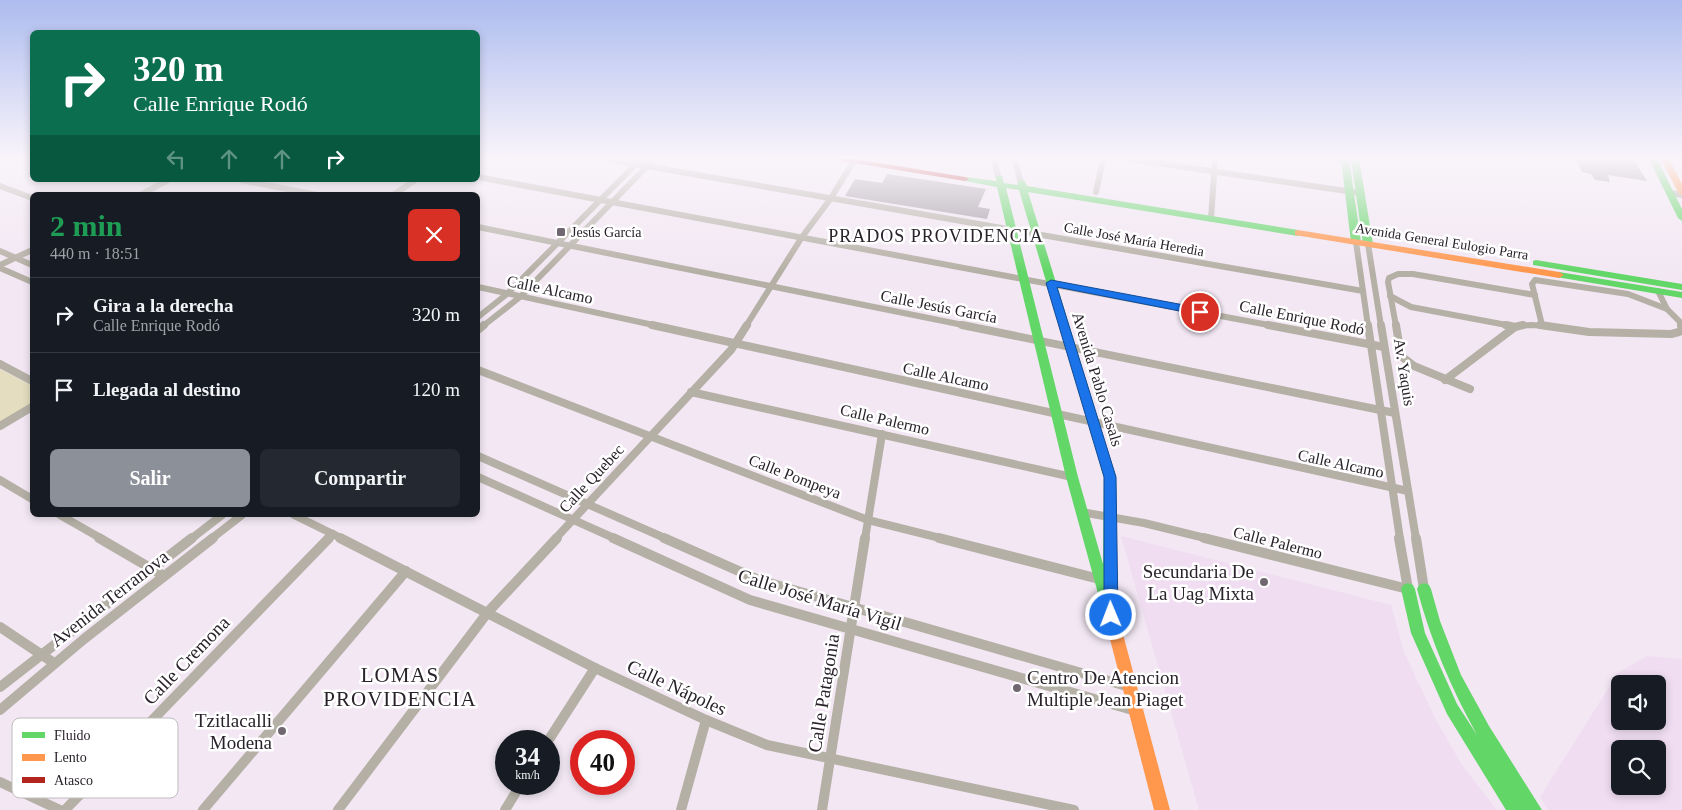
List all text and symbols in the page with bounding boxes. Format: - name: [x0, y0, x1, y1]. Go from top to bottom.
- icon: right: [50, 50, 115, 115]
- text: 320 m: [133, 50, 223, 89]
- text: Calle Enrique Rodó: [133, 91, 308, 116]
- icon: left: [162, 145, 190, 173]
- icon: ahead: [215, 145, 243, 173]
- icon: ahead: [268, 145, 296, 173]
- icon: right: [321, 145, 349, 173]
- text: 2 min: [50, 209, 123, 242]
- button: close: [408, 209, 460, 261]
- street label: Calle José María Heredia: [1063, 220, 1206, 259]
- street label: Avenida General Eulogio Parra: [1354, 220, 1530, 263]
- place label: Jesús García: [571, 225, 642, 240]
- marker: Jesús García: [555, 226, 567, 238]
- district label: PRADOS PROVIDENCIA: [828, 226, 1044, 246]
- text: 440 m · 18:51: [50, 245, 140, 262]
- street label: Calle Alcamo: [505, 272, 594, 307]
- street label: Calle Jesús García: [879, 287, 999, 326]
- pin: [1179, 291, 1221, 333]
- text: Gira a la derecha: [93, 295, 234, 316]
- street label: Calle Enrique Rodó: [1238, 297, 1366, 339]
- icon: arrive: [1186, 298, 1214, 326]
- icon: right: [50, 301, 78, 329]
- text: 320 m: [412, 304, 460, 325]
- street label: Avenida Pablo Casals: [1069, 310, 1126, 448]
- text: Calle Enrique Rodó: [93, 317, 220, 334]
- street label: Av. Yaquis: [1390, 337, 1418, 407]
- street label: Calle Alcamo: [901, 359, 990, 394]
- icon: arrive: [50, 376, 78, 404]
- text: Llegada al destino: [93, 379, 241, 400]
- text: 120 m: [412, 379, 460, 400]
- street label: Calle Palermo: [839, 401, 931, 438]
- street label: Calle Quebec: [556, 441, 627, 516]
- street label: Calle Alcamo: [1296, 446, 1385, 481]
- button: Salir: [50, 449, 250, 507]
- button: Compartir: [260, 449, 460, 507]
- street label: Calle Pompeya: [746, 451, 843, 503]
- street label: Calle Palermo: [1232, 523, 1324, 562]
- street label: Avenida Terranova: [46, 545, 173, 651]
- place label: Secundaria De La Uag Mixta: [1143, 561, 1255, 604]
- street label: Calle José María Vigil: [735, 565, 904, 634]
- marker: Secundaria De La Uag Mixta: [1258, 576, 1270, 588]
- position arrow: [1084, 588, 1136, 640]
- street label: Calle Cremona: [139, 611, 234, 709]
- street label: Calle Patagonia: [804, 632, 843, 754]
- street label: Calle Nápoles: [624, 655, 730, 720]
- district label: LOMAS PROVIDENCIA: [323, 663, 477, 711]
- place label: Centro De Atencion Multiple Jean Piaget: [1027, 667, 1184, 710]
- map controls: [1611, 675, 1666, 795]
- button: sound: [1611, 675, 1666, 730]
- marker: Centro De Atencion Multiple Jean Piaget: [1011, 682, 1023, 694]
- place label: Tzitlacalli Modena: [195, 710, 273, 753]
- legend: [12, 718, 178, 798]
- marker: Tzitlacalli Modena: [276, 725, 288, 737]
- text: Fluido: [54, 728, 91, 743]
- speed limit sign: 40: [570, 730, 635, 795]
- button: search: [1611, 740, 1666, 795]
- text: 34: [515, 743, 540, 770]
- text: Lento: [54, 750, 87, 765]
- text: km/h: [515, 768, 540, 782]
- text: Atasco: [54, 773, 93, 788]

